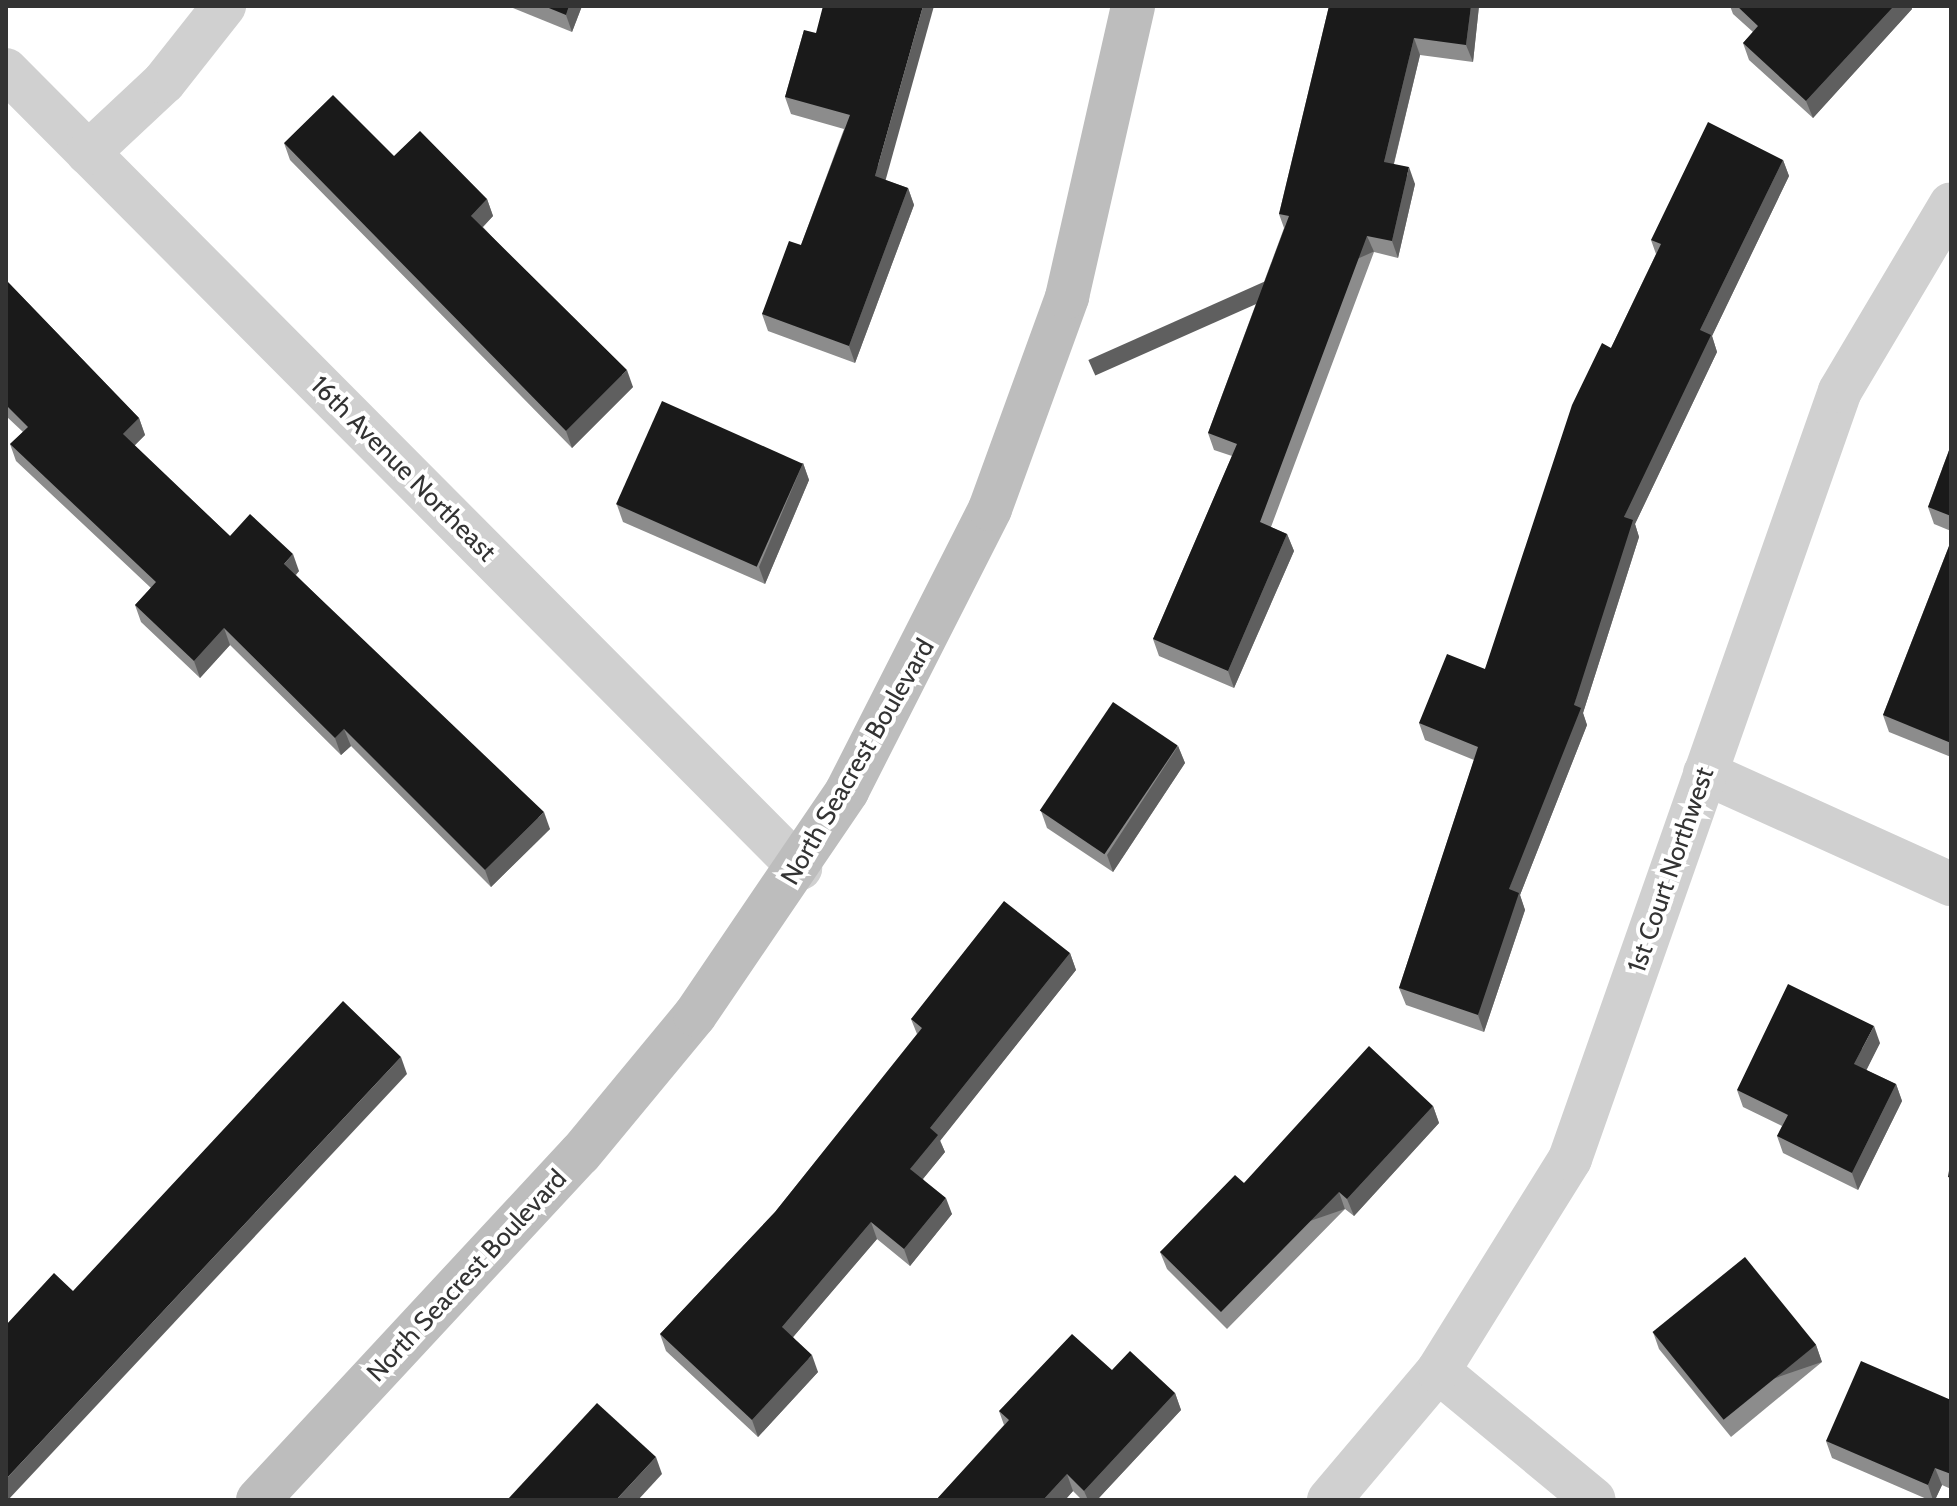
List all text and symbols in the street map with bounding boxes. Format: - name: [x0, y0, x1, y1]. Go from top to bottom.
- street label: 16th Avenue Northeast: [304, 370, 502, 568]
- street label: North Seacrest Boulevard: [775, 634, 941, 890]
- street label: 1st Court Northwest: [1621, 763, 1721, 977]
- street label: North Seacrest Boulevard: [361, 1163, 573, 1389]

